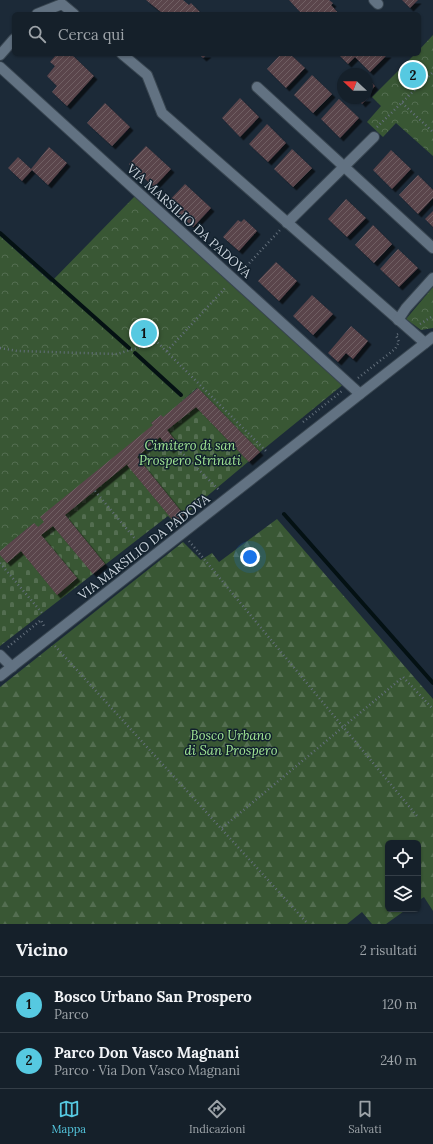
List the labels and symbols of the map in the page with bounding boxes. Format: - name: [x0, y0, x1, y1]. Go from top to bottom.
- pin: 2: [400, 60, 426, 90]
- north arrow: [337, 68, 373, 104]
- street label: VIA MARSILIO DA PADOVA: [122, 160, 256, 282]
- pin: 1: [131, 318, 157, 348]
- park label: Cimitero di san Prospero Strinati: [139, 437, 242, 469]
- street label: VIA MARSILIO DA PADOVA: [74, 490, 214, 604]
- your location: [240, 547, 260, 567]
- park label: Bosco Urbano di San Prospero: [185, 727, 278, 759]

